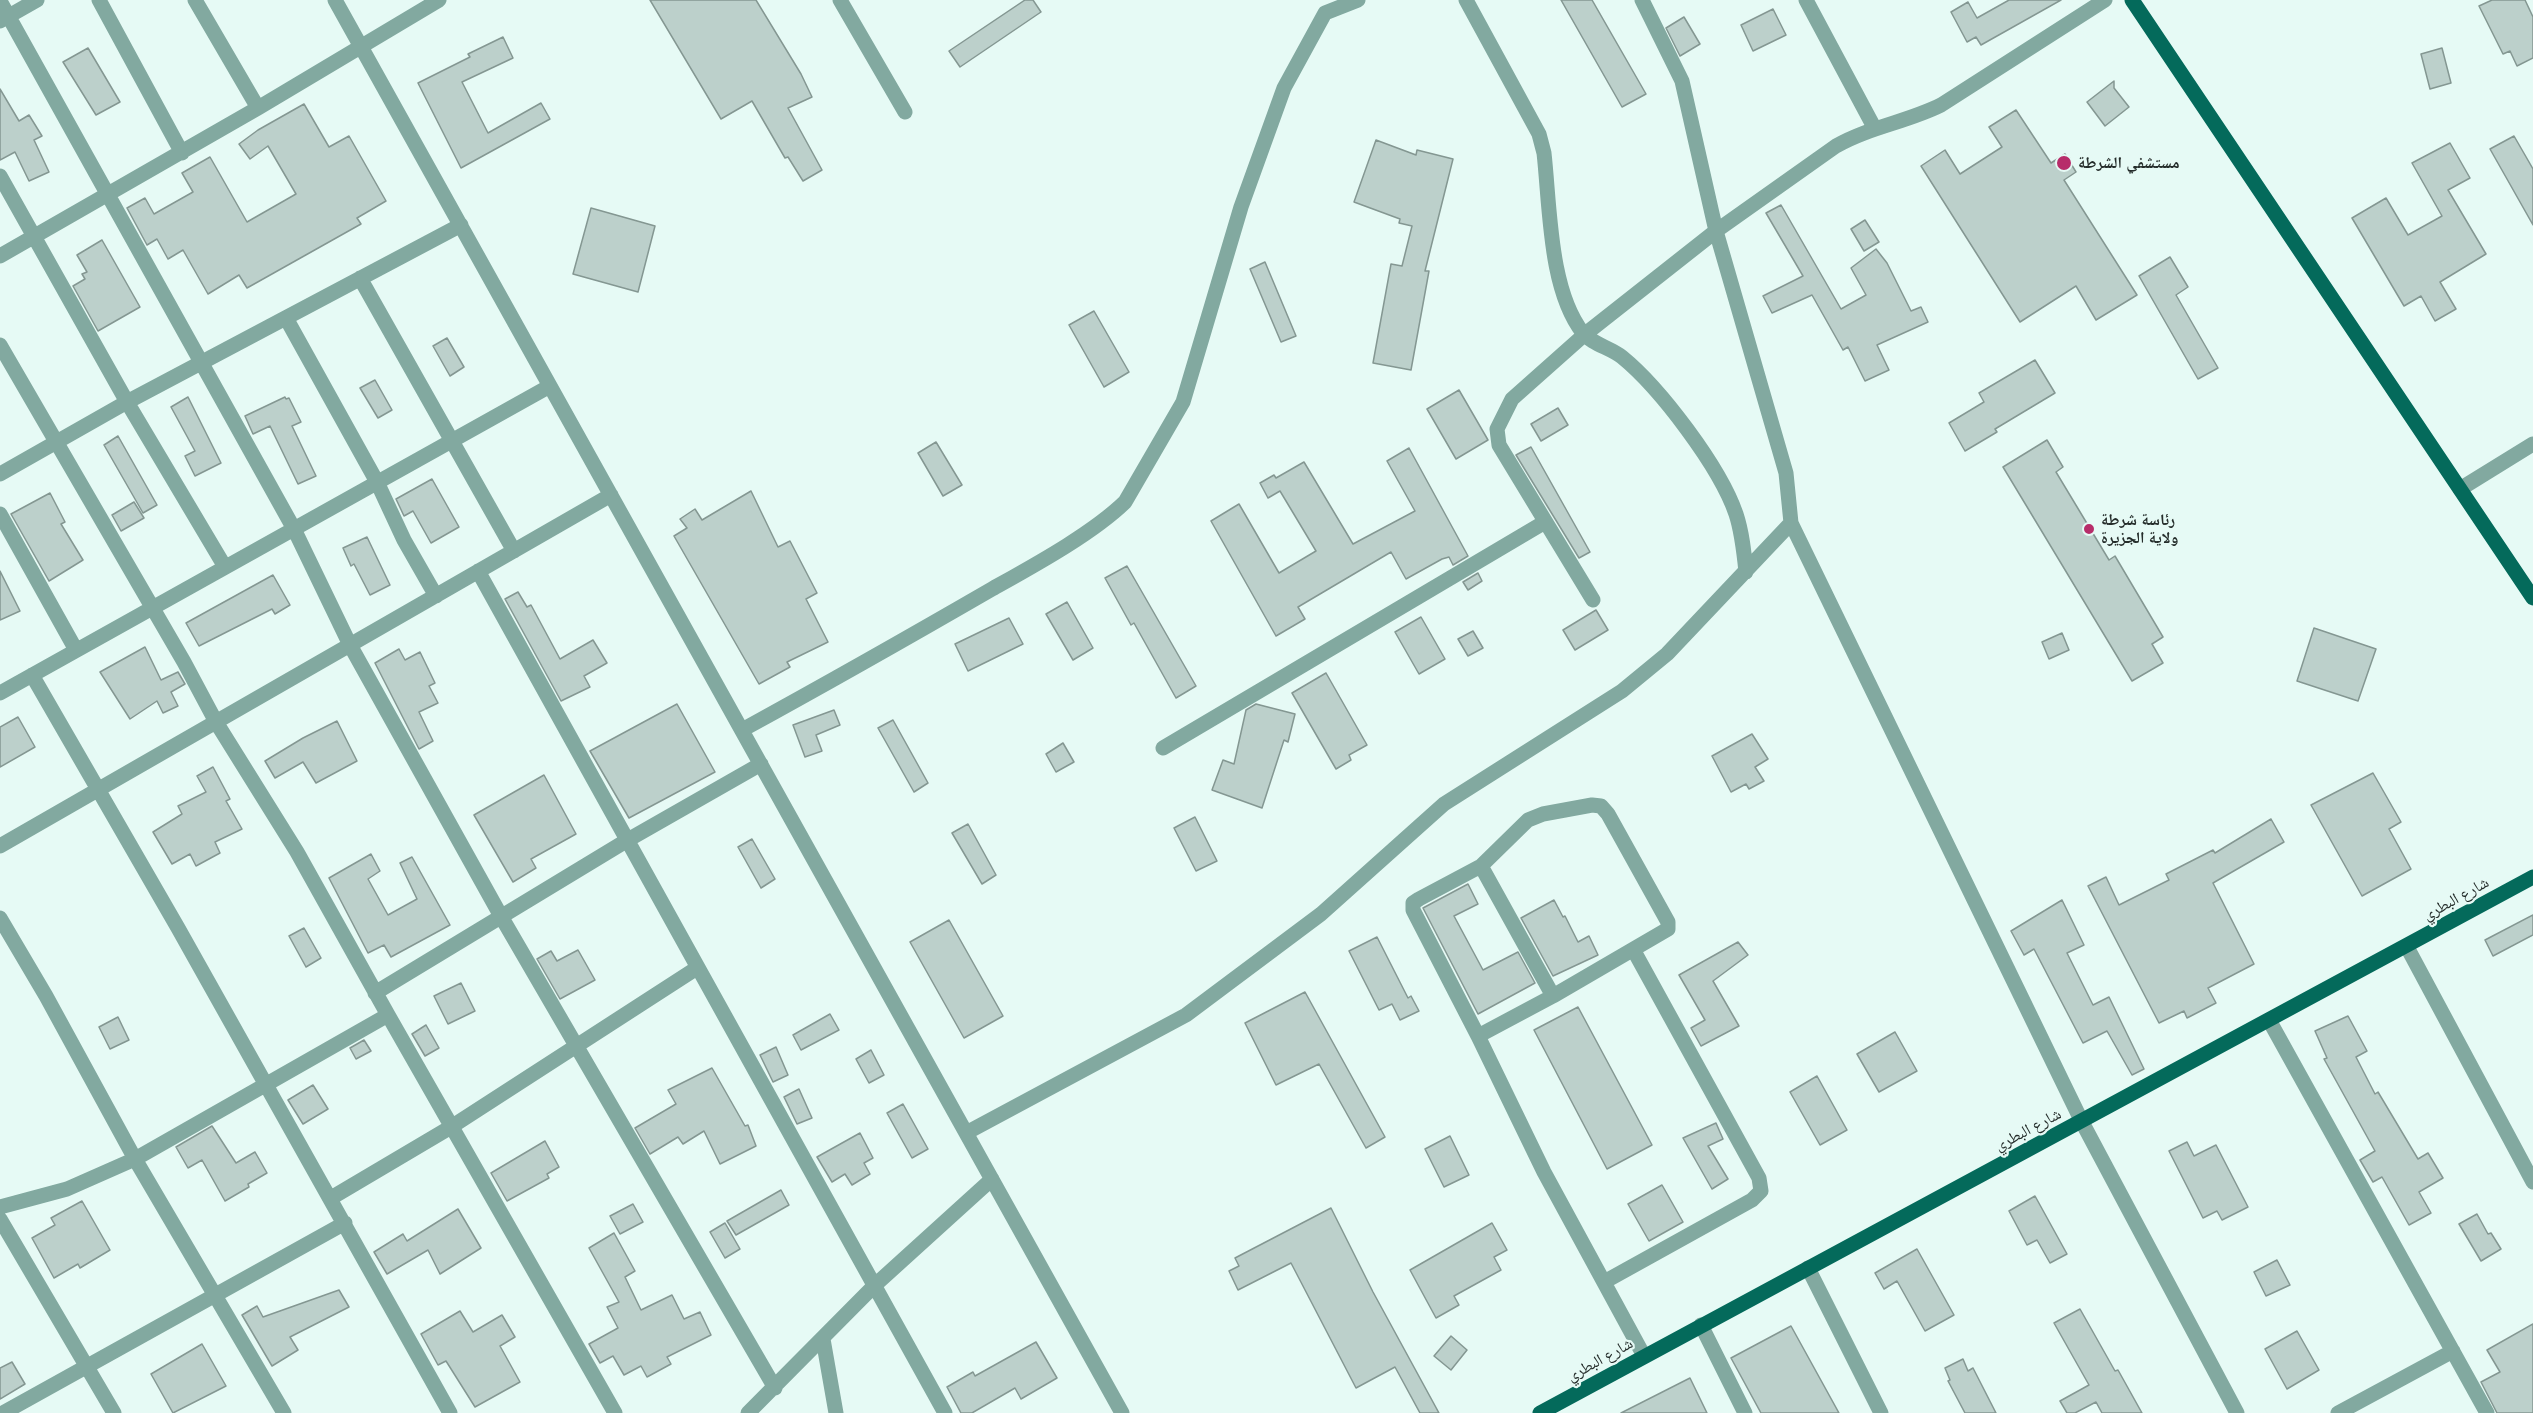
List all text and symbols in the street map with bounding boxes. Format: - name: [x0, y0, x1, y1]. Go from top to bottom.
- place label: مستشفي الشرطة: [2078, 153, 2180, 173]
- marker: مستشفي الشرطة: [2055, 154, 2073, 172]
- place label: رئاسة شرطة ولاية الجزيرة: [2101, 510, 2178, 548]
- marker: رئاسة شرطة ولاية الجزيرة: [2082, 522, 2096, 536]
- street label: شارع البطري: [2420, 873, 2492, 925]
- street label: شارع البطري: [1991, 1104, 2065, 1156]
- street label: شارع البطري: [1564, 1334, 1636, 1386]

